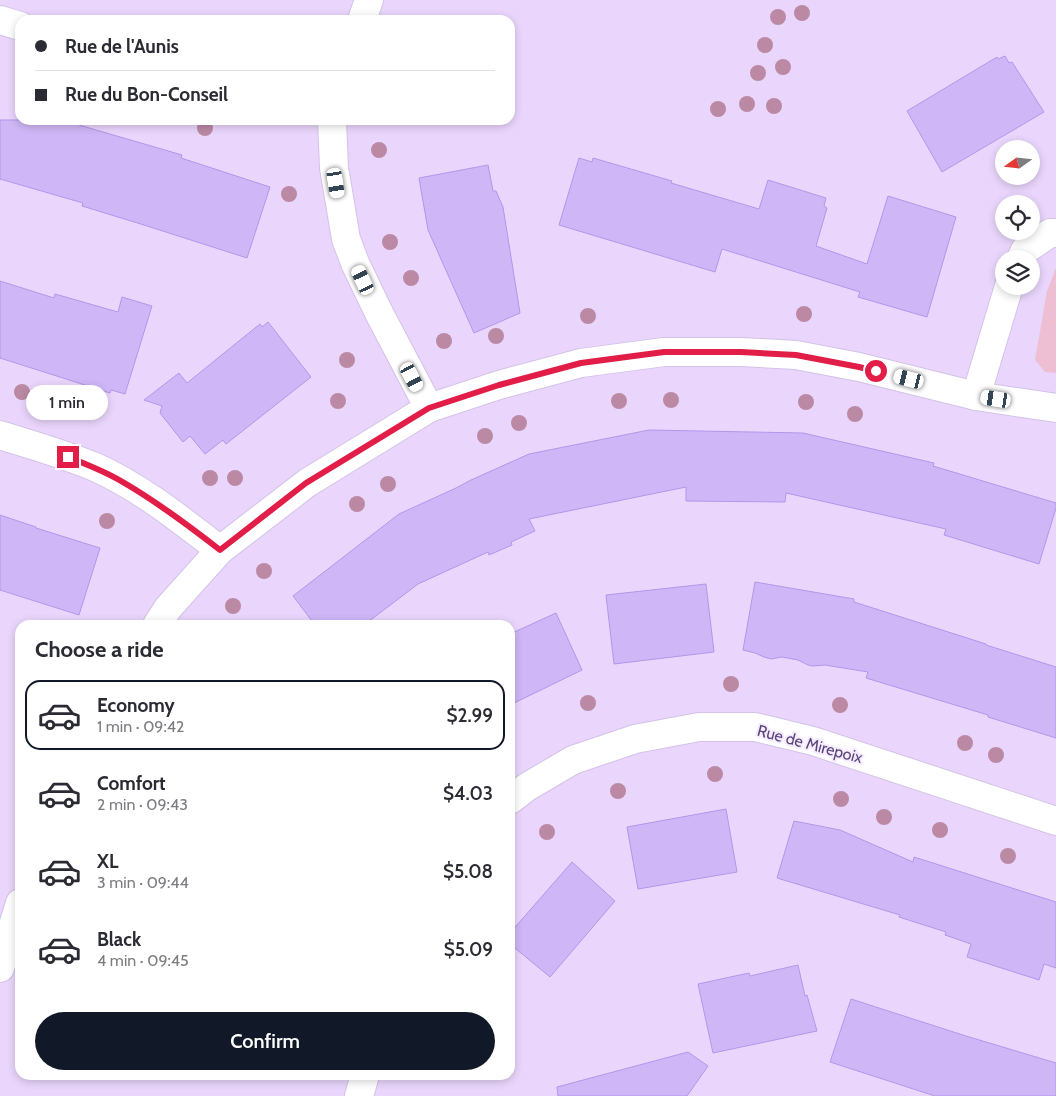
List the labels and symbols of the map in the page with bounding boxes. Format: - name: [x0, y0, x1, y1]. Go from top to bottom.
- north arrow: [995, 140, 1040, 185]
- car: [326, 167, 345, 199]
- car: [349, 263, 376, 297]
- car: [398, 360, 425, 394]
- route start: [865, 360, 887, 382]
- car: [892, 368, 925, 390]
- callout: 1 min: [27, 384, 109, 420]
- car: [980, 389, 1011, 409]
- route end: [57, 446, 79, 468]
- street label: Rue de Mirepoix: [755, 721, 865, 767]

